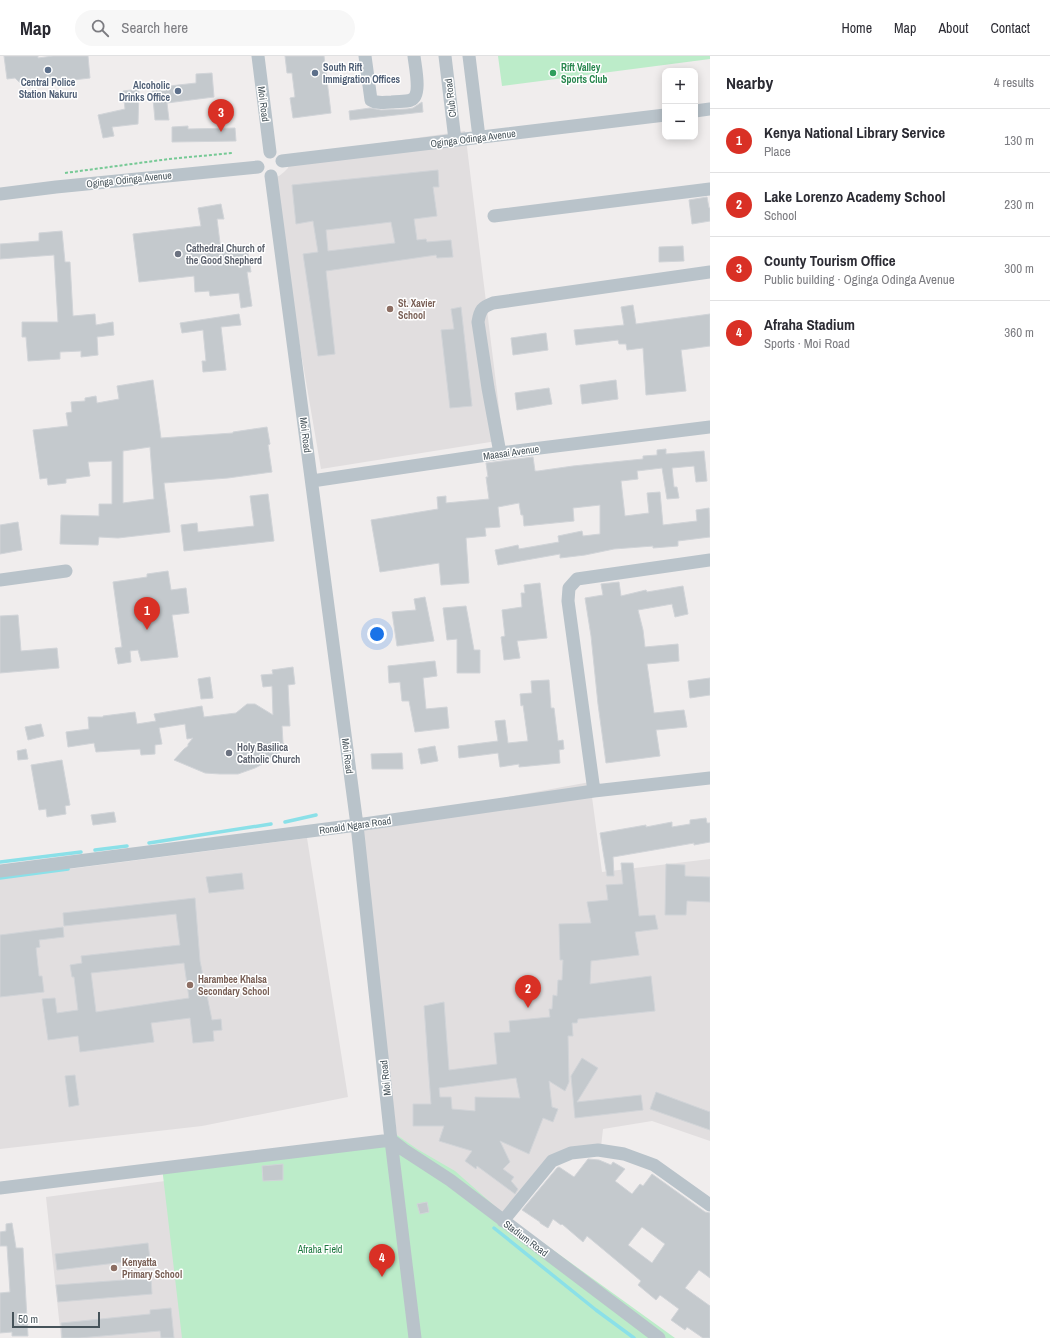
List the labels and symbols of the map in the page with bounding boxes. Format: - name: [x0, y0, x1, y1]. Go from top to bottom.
- place label: South Rift Immigration Offices: [323, 61, 400, 86]
- place label: Rift Valley Sports Club: [561, 61, 607, 86]
- marker: Central Police Station Nakuru: [43, 65, 53, 75]
- marker: South Rift Immigration Offices: [310, 68, 320, 78]
- marker: Rift Valley Sports Club: [548, 68, 558, 78]
- place label: Central Police Station Nakuru: [19, 76, 77, 101]
- street label: Club Road: [442, 78, 459, 118]
- place label: Alcoholic Drinks Office: [119, 79, 170, 104]
- marker: Alcoholic Drinks Office: [173, 86, 183, 96]
- street label: Moi Road: [255, 86, 272, 123]
- pin: 3: [208, 99, 234, 132]
- street label: Oginga Odinga Avenue: [430, 127, 517, 150]
- street label: Oginga Odinga Avenue: [86, 169, 173, 190]
- place label: Cathedral Church of the Good Shepherd: [186, 242, 265, 267]
- marker: Cathedral Church of the Good Shepherd: [173, 249, 183, 259]
- place label: St. Xavier School: [398, 297, 436, 322]
- marker: St. Xavier School: [385, 304, 395, 314]
- street label: Moi Road: [297, 417, 314, 454]
- street label: Maasai Avenue: [482, 442, 540, 463]
- pin: 1: [134, 597, 160, 630]
- your location: [367, 624, 387, 644]
- street label: Moi Road: [339, 738, 356, 775]
- place label: Holy Basilica Catholic Church: [237, 741, 300, 766]
- marker: Holy Basilica Catholic Church: [224, 748, 234, 758]
- street label: Ronald Ngara Road: [318, 814, 392, 837]
- place label: Harambee Khalsa Secondary School: [198, 973, 270, 998]
- pin: 2: [515, 975, 541, 1008]
- marker: Harambee Khalsa Secondary School: [185, 980, 195, 990]
- street label: Moi Road: [377, 1060, 394, 1096]
- street label: Stadium Road: [501, 1217, 551, 1259]
- park label: Afraha Field: [297, 1243, 342, 1256]
- pin: 4: [369, 1244, 395, 1277]
- place label: Kenyatta Primary School: [122, 1256, 182, 1281]
- marker: Kenyatta Primary School: [109, 1263, 119, 1273]
- scale bar: [12, 1310, 100, 1329]

